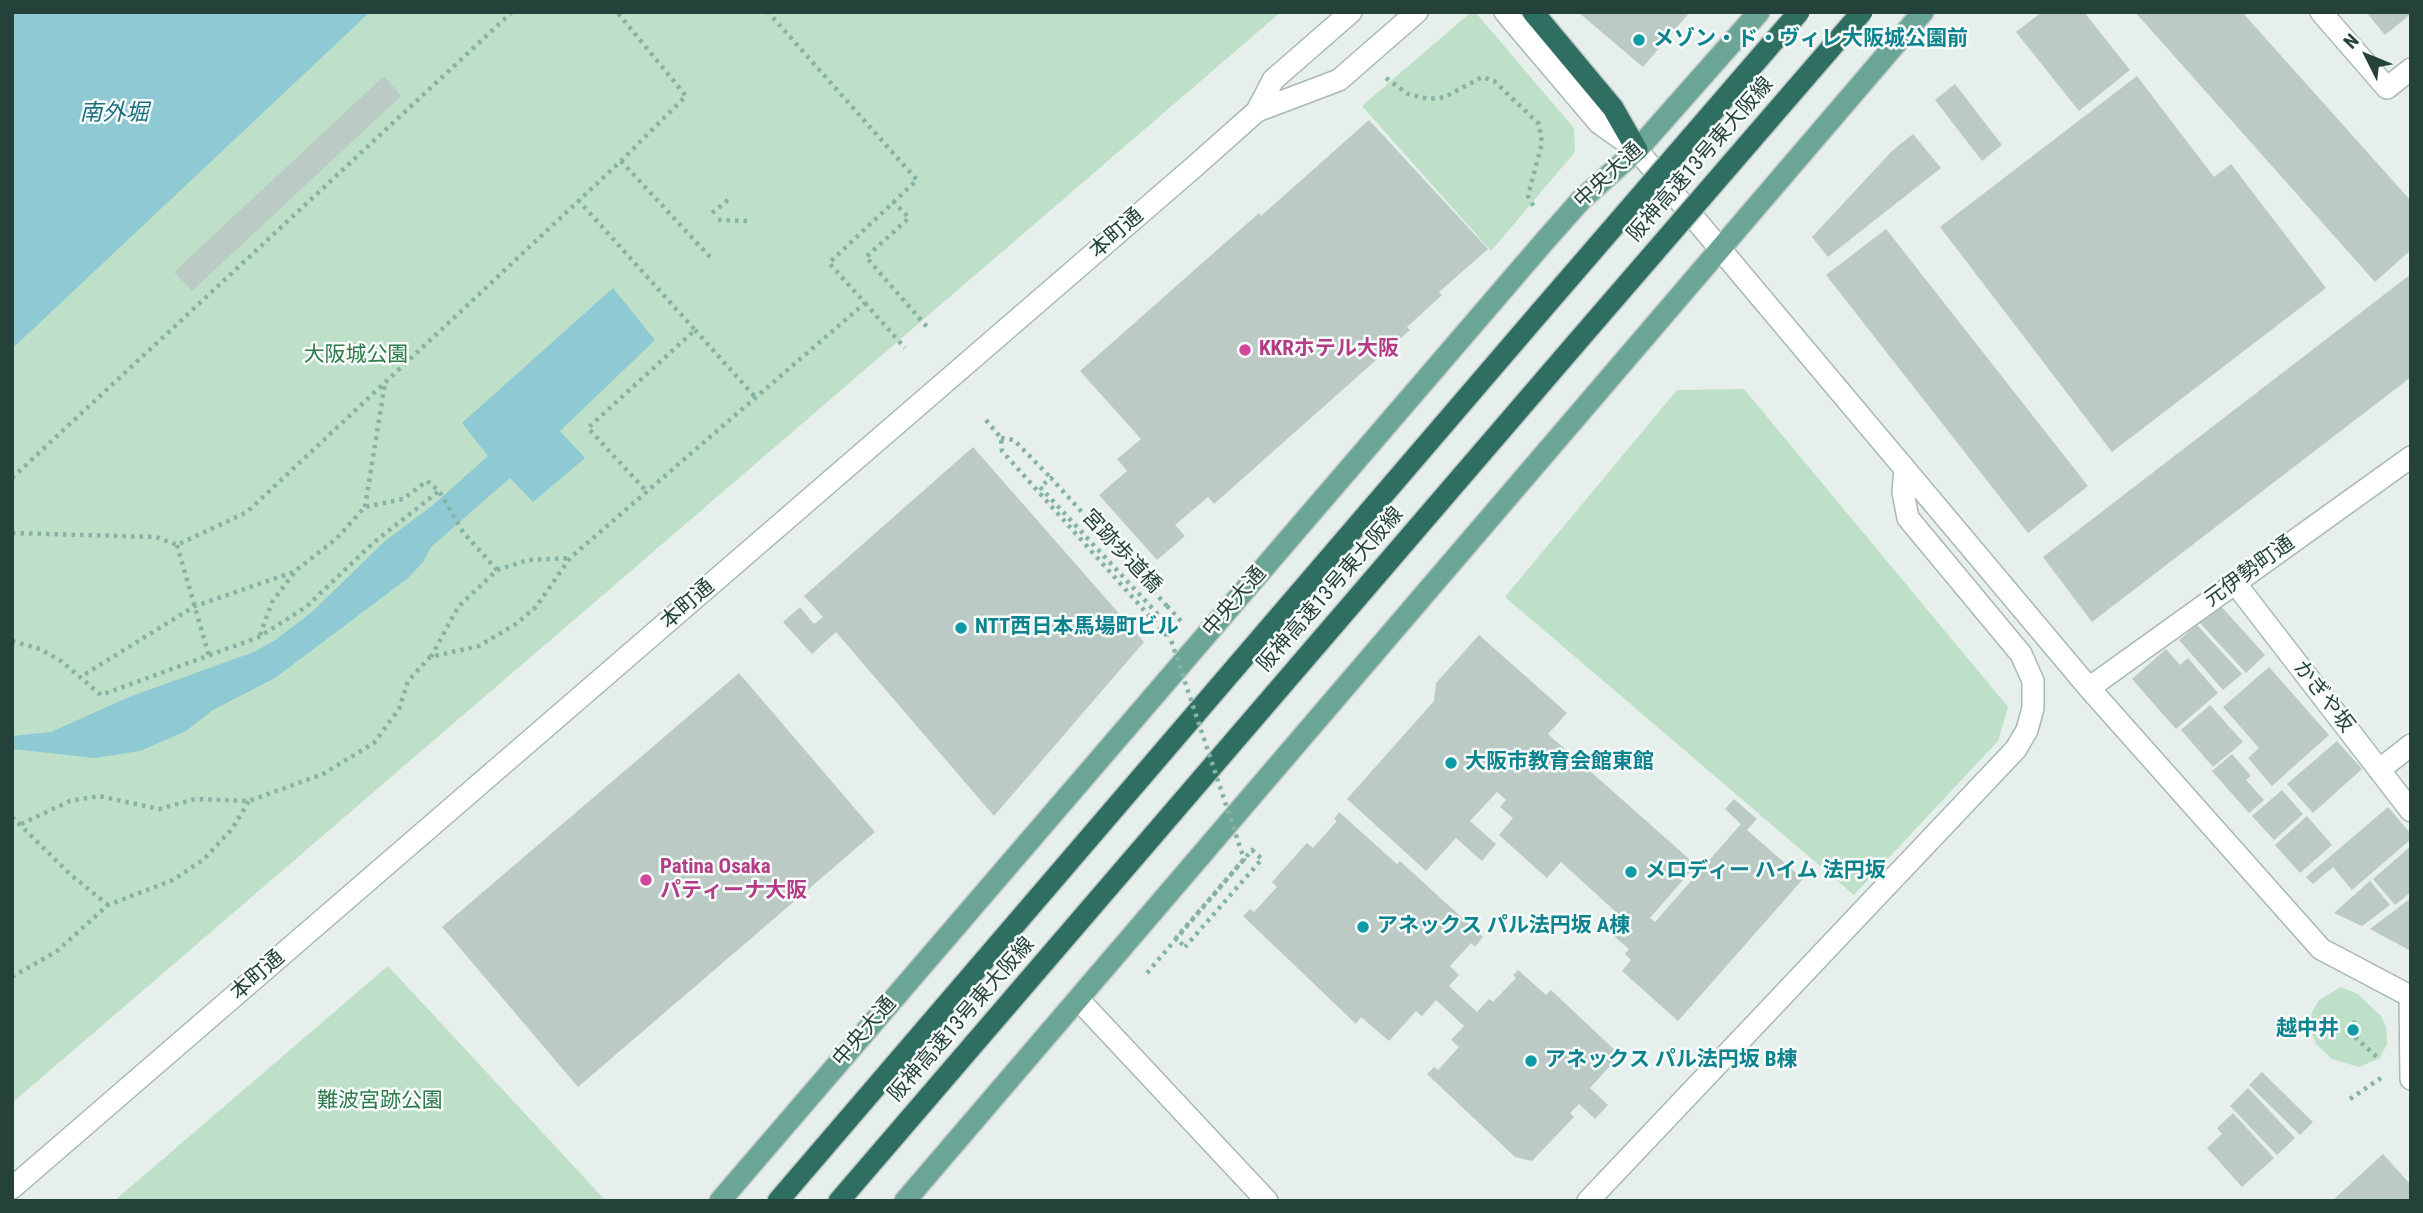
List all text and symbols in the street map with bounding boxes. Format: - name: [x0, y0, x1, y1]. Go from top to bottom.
- north arrow: [2332, 21, 2402, 91]
- place label: メゾン・ド・ヴィレ大阪城公園前: [1653, 27, 1968, 53]
- text: N: [2339, 29, 2364, 53]
- marker: メゾン・ド・ヴィレ大阪城公園前: [1631, 32, 1647, 48]
- street label: 阪神高速13号東大阪線: [1623, 73, 1779, 247]
- water label: 南外堀: [80, 100, 148, 128]
- street label: 中央大通: [1570, 138, 1648, 214]
- street label: 本町通: [1085, 204, 1149, 264]
- place label: KKRホテル大阪: [1259, 337, 1399, 363]
- marker: KKRホテル大阪: [1237, 342, 1253, 358]
- park label: 大阪城公園: [304, 343, 408, 369]
- street label: 阪神高速13号東大阪線: [1253, 503, 1409, 677]
- street label: 宮跡歩道橋: [1076, 505, 1166, 599]
- street label: 元伊勢町通: [2200, 531, 2300, 613]
- street label: 中央大通: [1198, 562, 1272, 642]
- street label: 本町通: [656, 575, 720, 635]
- place label: NTT西日本馬場町ビル: [975, 615, 1179, 641]
- marker: NTT西日本馬場町ビル: [953, 620, 969, 636]
- street label: かぎや坂: [2287, 656, 2359, 738]
- place label: 大阪市教育会館東館: [1465, 750, 1654, 776]
- marker: 大阪市教育会館東館: [1443, 755, 1459, 771]
- place label: Patina Osaka パティーナ大阪: [660, 855, 807, 905]
- place label: メロディー ハイム 法円坂: [1645, 859, 1886, 885]
- marker: メロディー ハイム 法円坂: [1623, 864, 1639, 880]
- marker: Patina Osaka パティーナ大阪: [638, 872, 654, 888]
- place label: アネックス パル法円坂 A棟: [1377, 914, 1630, 940]
- marker: アネックス パル法円坂 A棟: [1355, 919, 1371, 935]
- street label: 阪神高速13号東大阪線: [884, 933, 1040, 1107]
- street label: 本町通: [226, 946, 290, 1006]
- street label: 中央大通: [828, 992, 902, 1072]
- place label: 越中井: [2276, 1017, 2339, 1043]
- marker: 越中井: [2345, 1022, 2361, 1038]
- place label: アネックス パル法円坂 B棟: [1545, 1048, 1797, 1074]
- marker: アネックス パル法円坂 B棟: [1523, 1053, 1539, 1069]
- park label: 難波宮跡公園: [317, 1089, 443, 1115]

